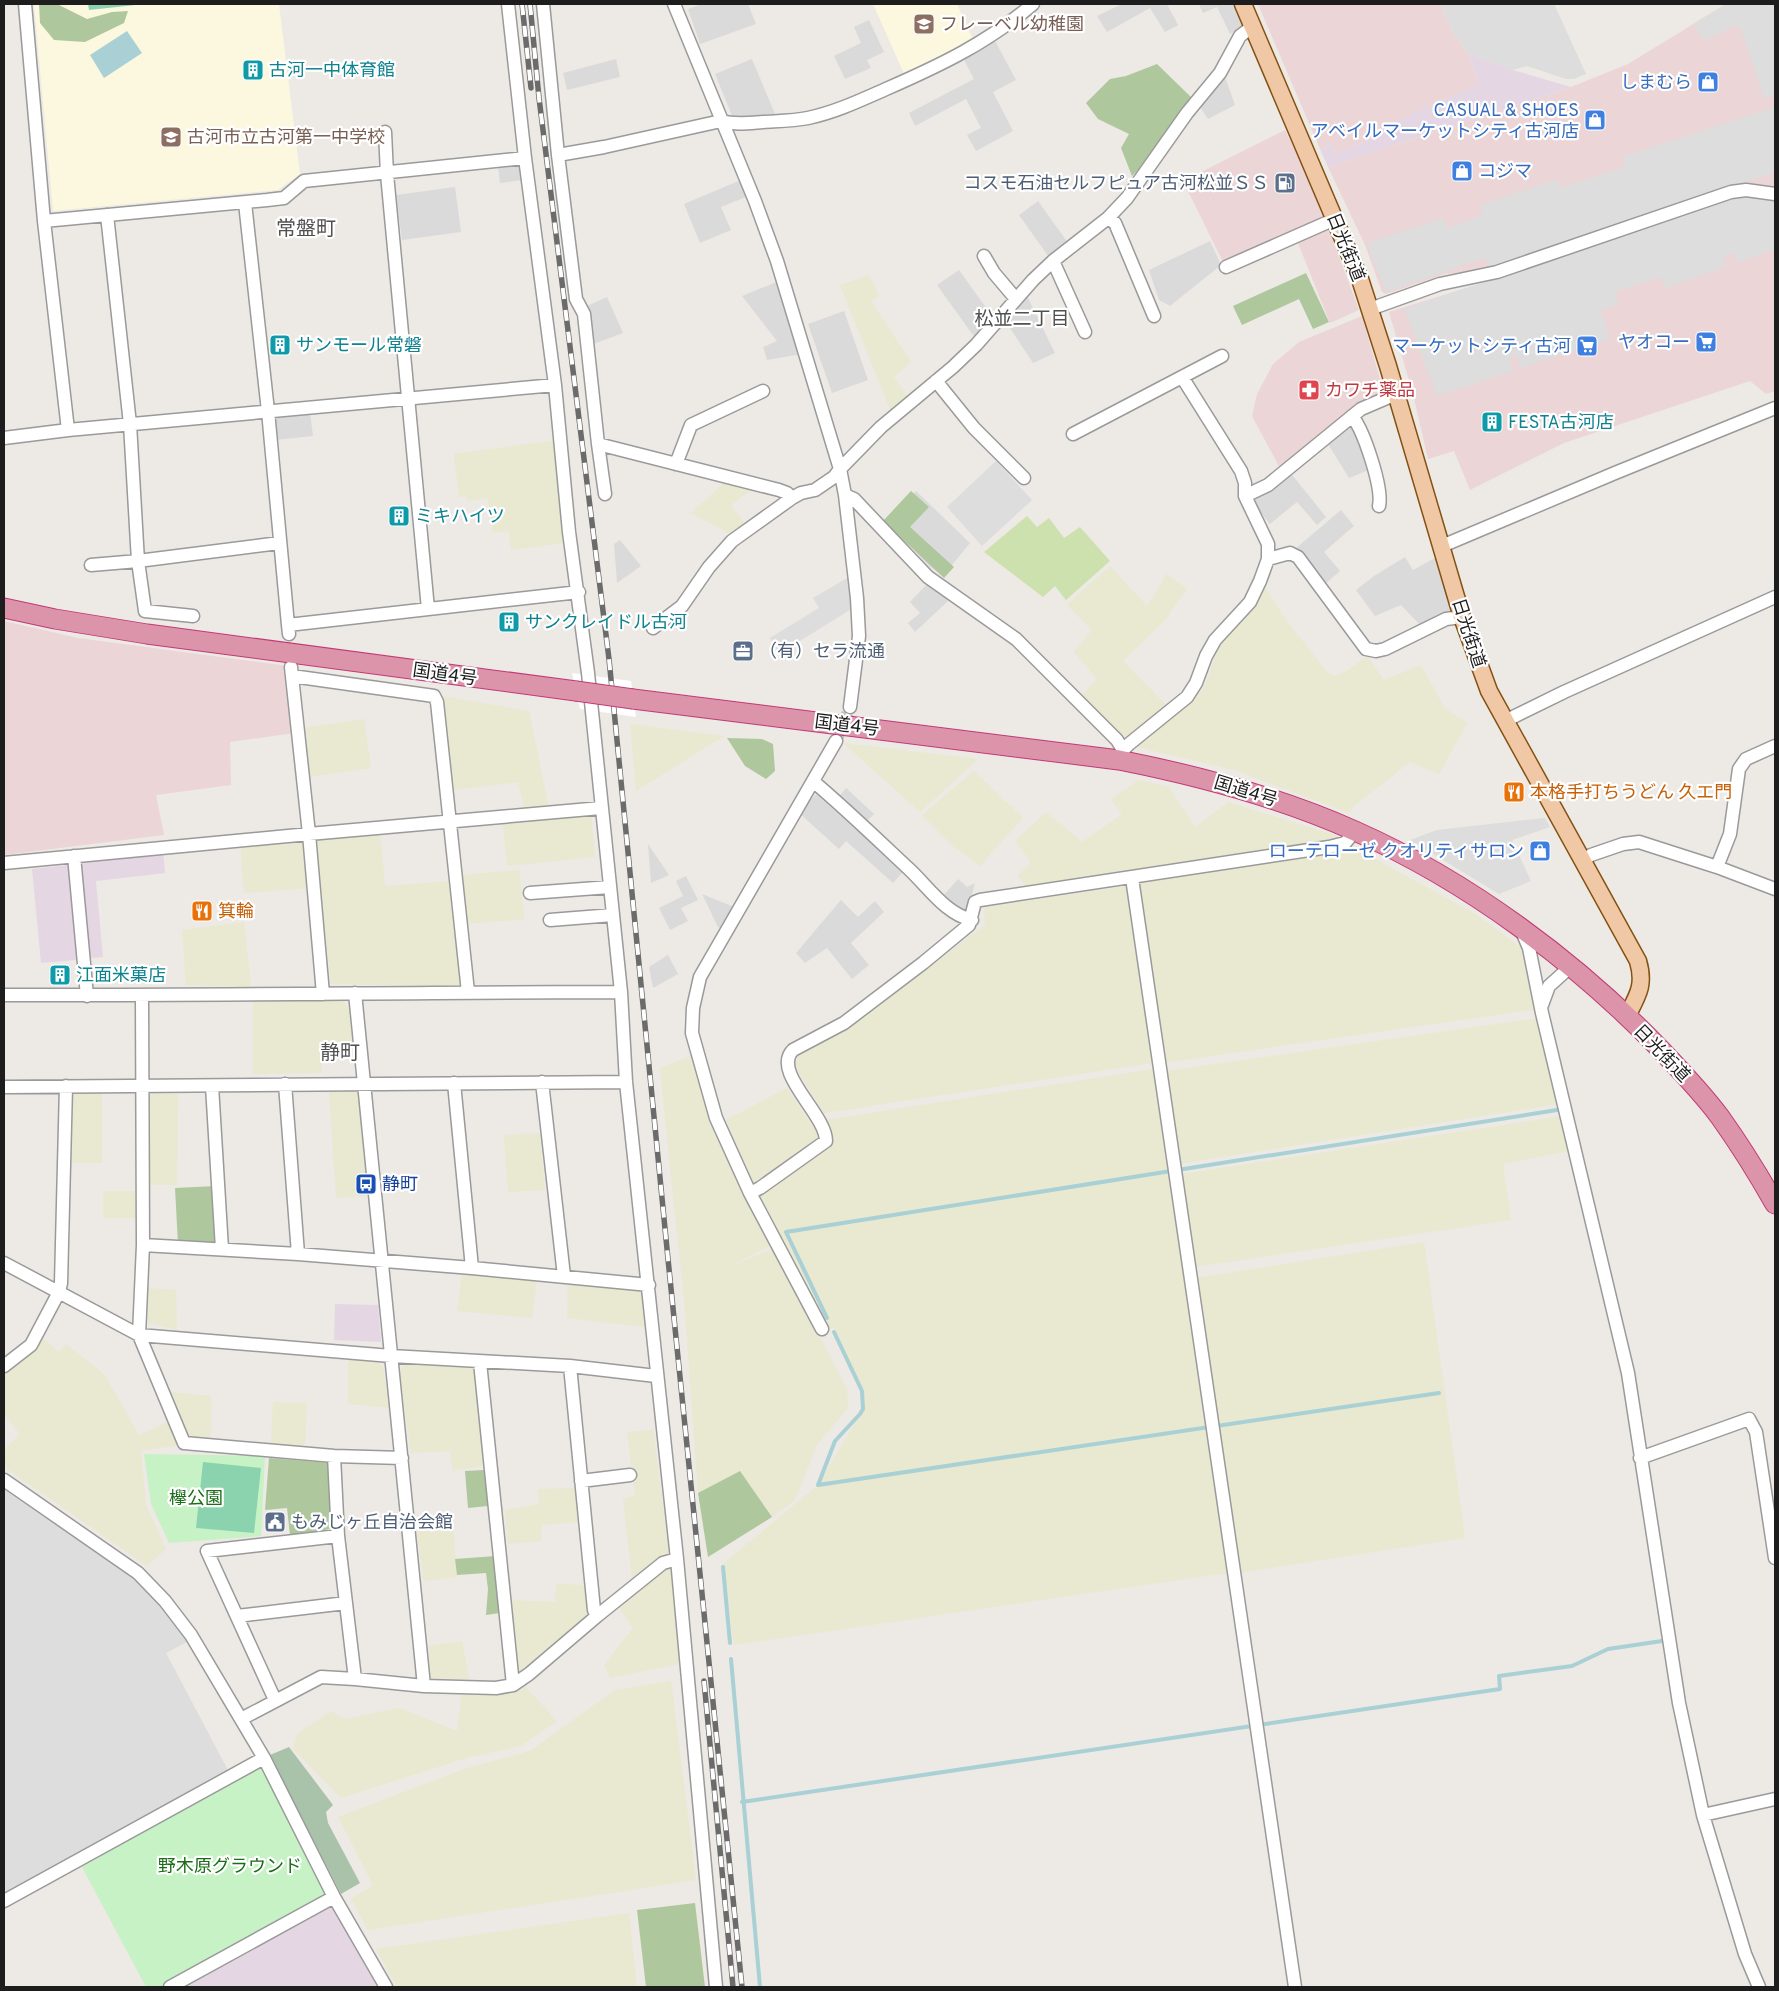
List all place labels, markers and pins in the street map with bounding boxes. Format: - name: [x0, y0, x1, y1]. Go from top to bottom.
- school or university icon: フレーベル幼稚園: [912, 12, 936, 36]
- place label: フレーベル幼稚園: [940, 14, 1084, 37]
- building icon: 古河一中体育館: [241, 58, 265, 82]
- place label: 古河一中体育館: [269, 60, 395, 83]
- shop icon: しまむら: [1696, 70, 1720, 94]
- place label: しまむら: [1620, 72, 1692, 95]
- place label: CASUAL & SHOES アベイルマーケットシティ古河店: [1310, 100, 1579, 144]
- shop icon: CASUAL & SHOES アベイルマーケットシティ古河店: [1583, 108, 1607, 132]
- school or university icon: 古河市立古河第一中学校: [159, 125, 183, 149]
- place label: 古河市立古河第一中学校: [187, 127, 385, 150]
- shop icon: コジマ: [1450, 159, 1474, 183]
- place label: コジマ: [1478, 161, 1532, 184]
- fuel station icon: コスモ石油セルフピュア古河松並ＳＳ: [1273, 171, 1297, 195]
- place label: コスモ石油セルフピュア古河松並ＳＳ: [963, 173, 1269, 196]
- supermarket icon: ヤオコー: [1694, 330, 1718, 354]
- place label: ヤオコー: [1618, 332, 1690, 355]
- building icon: サンモール常磐: [268, 333, 292, 357]
- supermarket icon: マーケットシティ古河: [1575, 334, 1599, 358]
- place label: サンモール常磐: [296, 335, 422, 358]
- place label: マーケットシティ古河: [1392, 336, 1571, 359]
- pharmacy icon: カワチ薬品: [1297, 378, 1321, 402]
- place label: カワチ薬品: [1325, 380, 1415, 403]
- building icon: FESTA古河店: [1480, 410, 1504, 434]
- place label: FESTA古河店: [1508, 412, 1614, 435]
- building icon: ミキハイツ: [387, 504, 411, 528]
- place label: ミキハイツ: [415, 506, 505, 529]
- building icon: サンクレイドル古河: [497, 610, 521, 634]
- place label: サンクレイドル古河: [525, 612, 687, 635]
- office icon: （有）セラ流通: [731, 639, 755, 663]
- place label: （有）セラ流通: [759, 641, 885, 664]
- restaurant icon: 本格手打ちうどん 久エ門: [1502, 780, 1526, 804]
- place label: 本格手打ちうどん 久エ門: [1530, 782, 1732, 805]
- shop icon: ローテローゼ クオリティサロン: [1528, 839, 1552, 863]
- place label: ローテローゼ クオリティサロン: [1269, 841, 1524, 864]
- restaurant icon: 箕輪: [190, 899, 214, 923]
- place label: 箕輪: [218, 901, 254, 924]
- building icon: 江面米菓店: [48, 963, 72, 987]
- place label: 江面米菓店: [76, 965, 166, 988]
- bus stop icon: 静町: [354, 1172, 378, 1196]
- place label: 静町: [382, 1174, 418, 1197]
- public building icon: もみじヶ丘自治会館: [263, 1510, 287, 1534]
- place label: もみじヶ丘自治会館: [291, 1512, 453, 1535]

